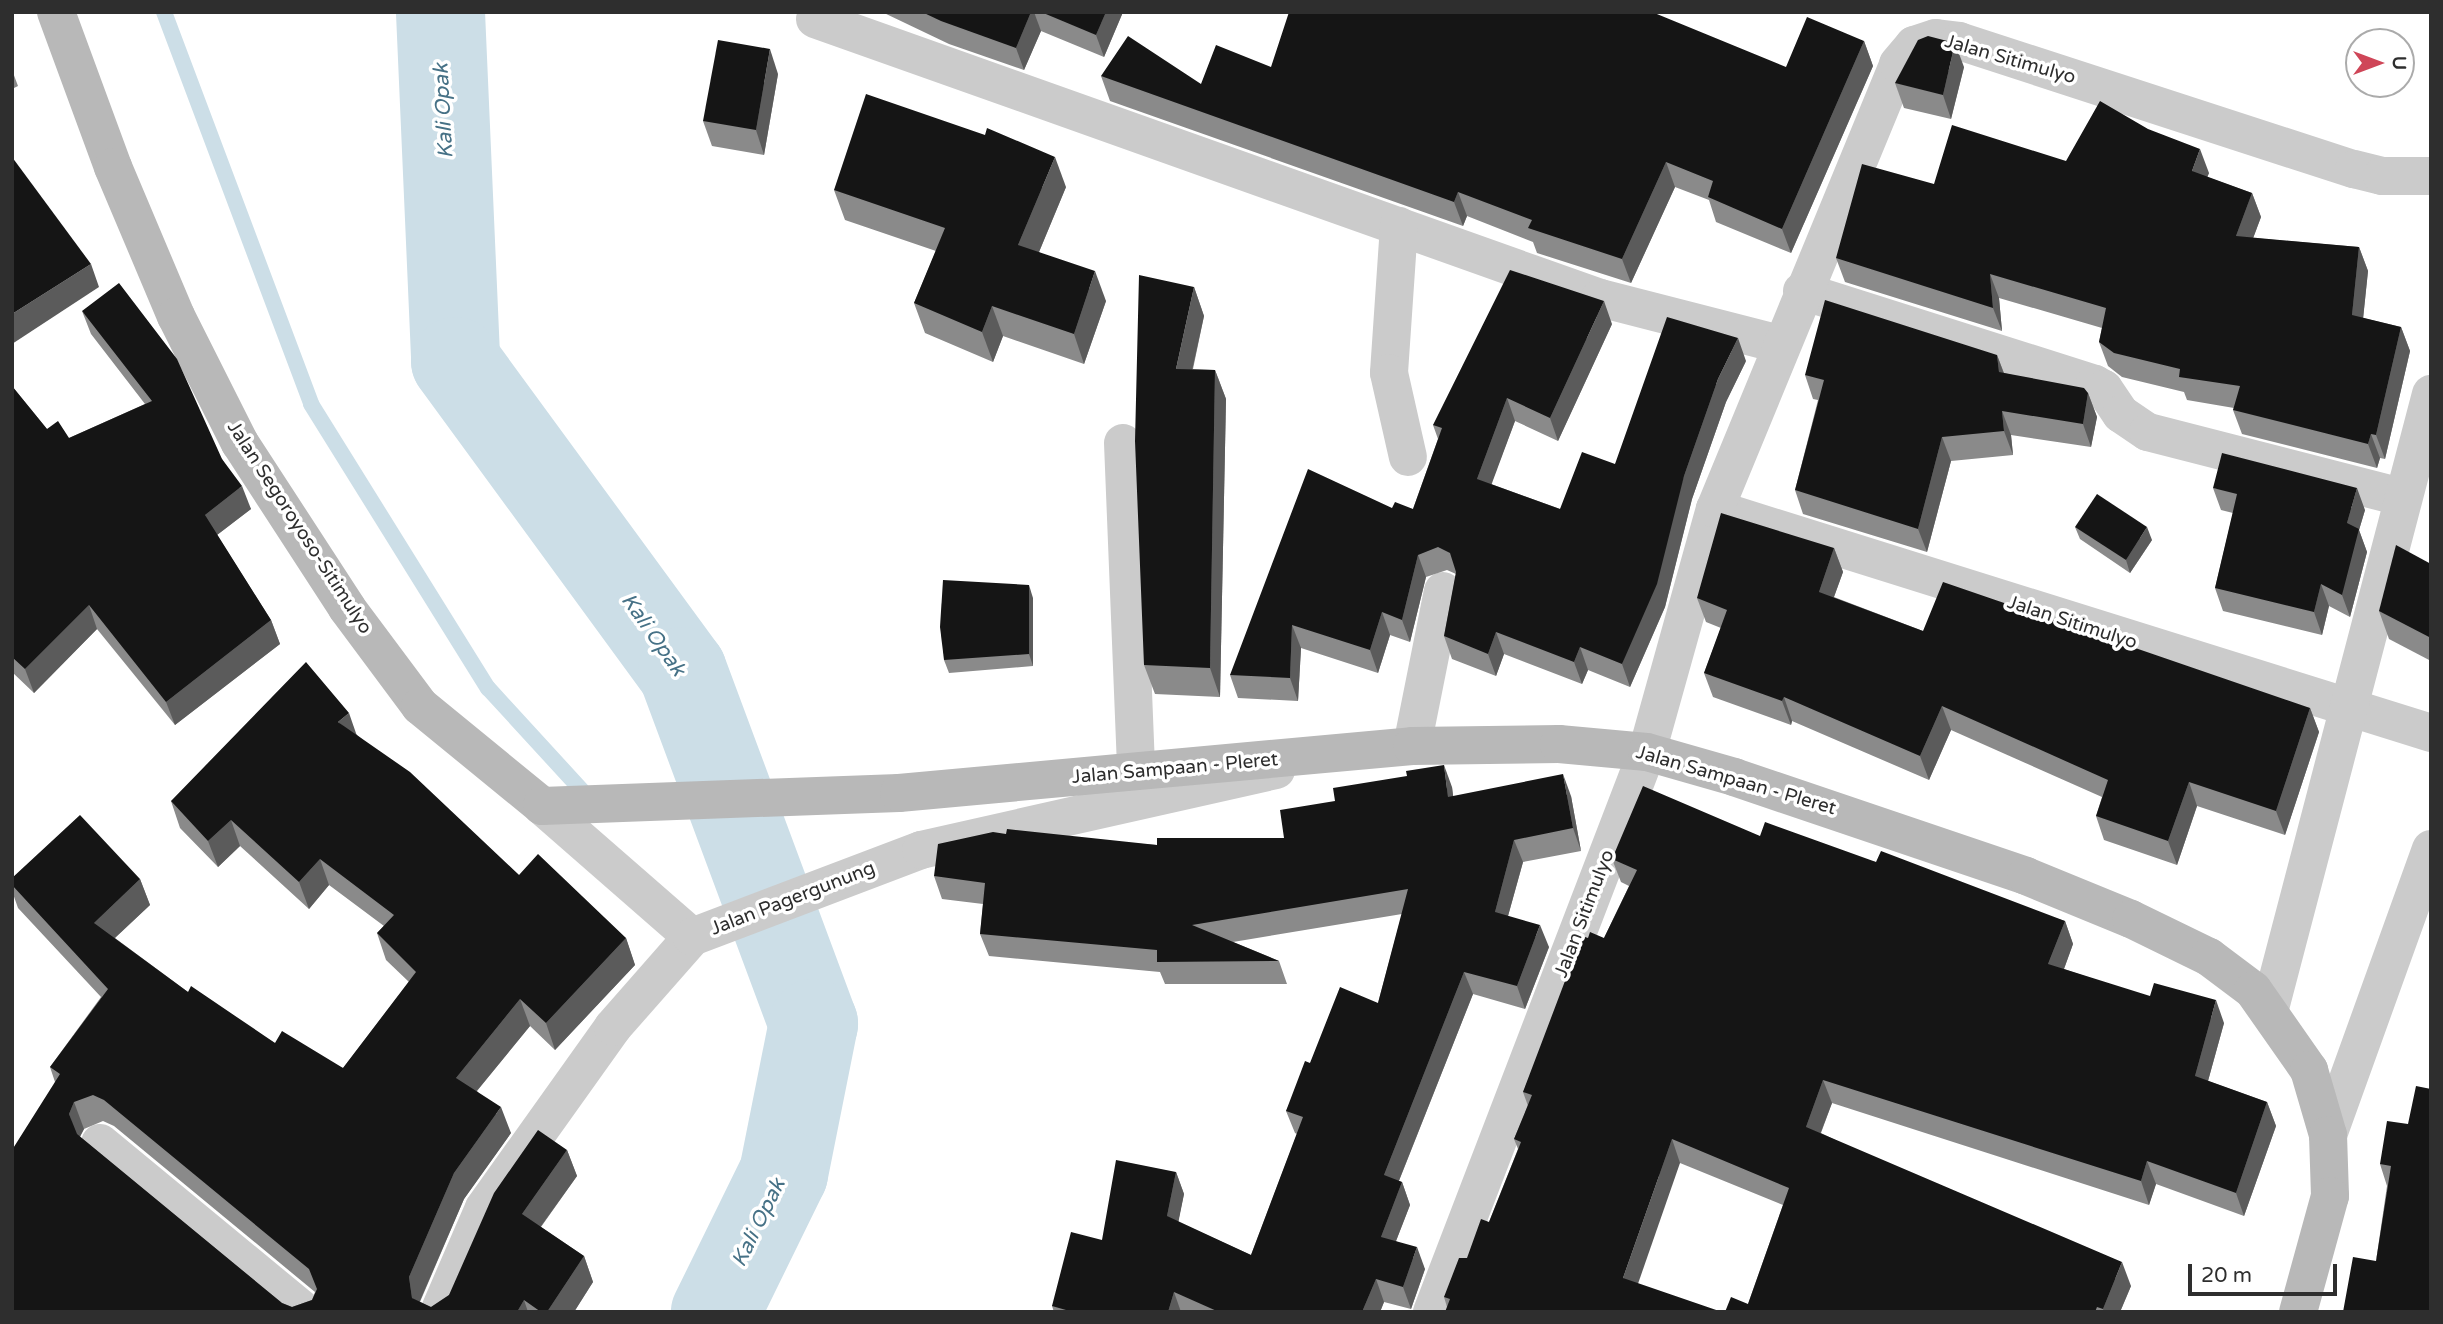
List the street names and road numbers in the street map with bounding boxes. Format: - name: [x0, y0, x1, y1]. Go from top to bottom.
- street label: Jalan Sitimulyo: [1942, 30, 2078, 90]
- street label: Jalan Segoroyoso-Sitimulyo: [222, 417, 376, 639]
- street label: Jalan Sitimulyo: [2004, 591, 2140, 655]
- street label: Jalan Sampaan - Pleret: [1633, 742, 1839, 820]
- street label: Jalan Sampaan - Pleret: [1071, 749, 1279, 789]
- street label: Jalan Sitimulyo: [1550, 847, 1620, 981]
- street label: Jalan Pagergunung: [708, 857, 878, 941]

